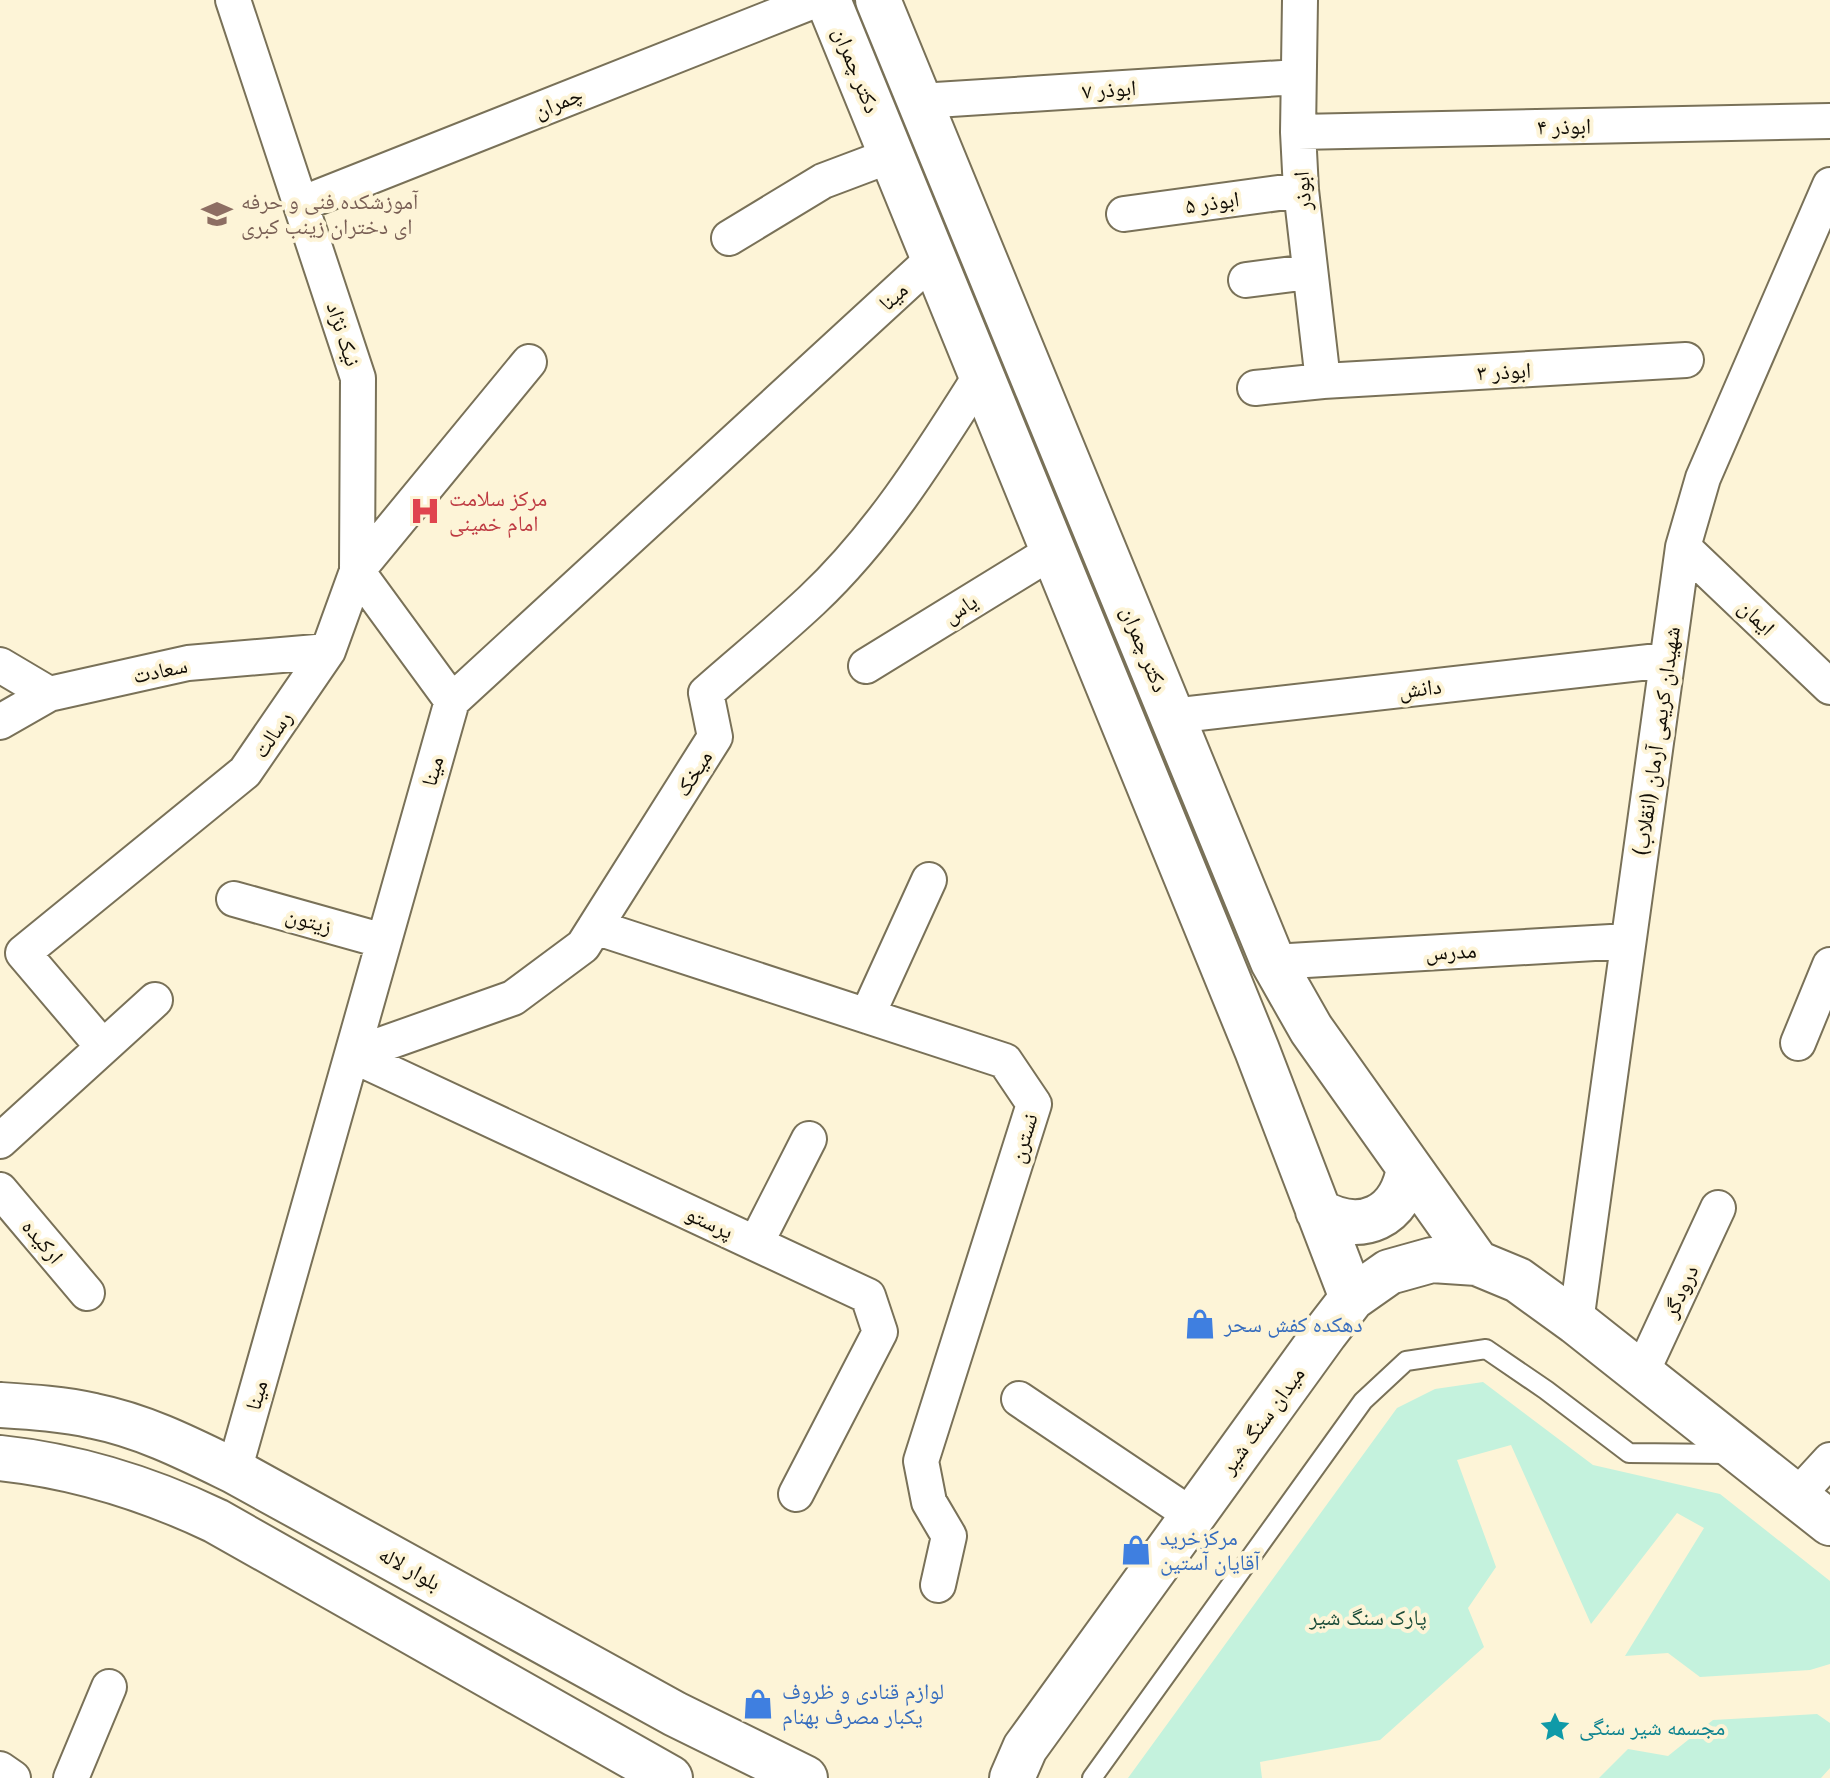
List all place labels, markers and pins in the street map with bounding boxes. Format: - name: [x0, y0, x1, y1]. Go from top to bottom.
- place label: آموزشکده فنی و حرفه ای دختران زینب کبری: [241, 188, 419, 240]
- school or university icon: آموزشکده فنی و حرفه ای دختران زینب کبری: [200, 197, 234, 231]
- place label: مرکز سلامت امام خمینی: [449, 485, 547, 538]
- hospital icon: مرکز سلامت امام خمینی: [408, 494, 442, 528]
- shop icon: دهکده کفش سحر: [1183, 1307, 1217, 1341]
- place label: دهکده کفش سحر: [1223, 1311, 1363, 1338]
- place label: مرکزخرید آقایان آستین: [1160, 1524, 1260, 1576]
- shop icon: مرکزخرید آقایان آستین: [1119, 1533, 1153, 1567]
- place label: لوازم قنادی و ظروف یکبار مصرف بهنام: [782, 1678, 944, 1731]
- shop icon: لوازم قنادی و ظروف یکبار مصرف بهنام: [741, 1687, 775, 1721]
- place icon: مجسمه شیر سنگی: [1538, 1710, 1572, 1744]
- place label: مجسمه شیر سنگی: [1579, 1714, 1725, 1741]

